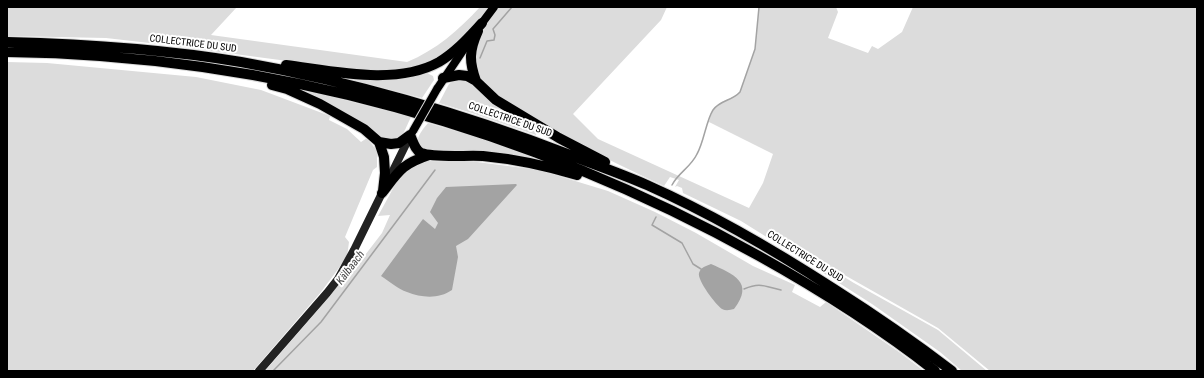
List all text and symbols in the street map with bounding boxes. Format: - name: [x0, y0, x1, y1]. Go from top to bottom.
- street label: COLLECTRICE DU SUD: [149, 33, 237, 55]
- street label: COLLECTRICE DU SUD: [467, 100, 553, 140]
- street label: COLLECTRICE DU SUD: [765, 229, 845, 285]
- water label: Kälbaach: [334, 248, 368, 288]

